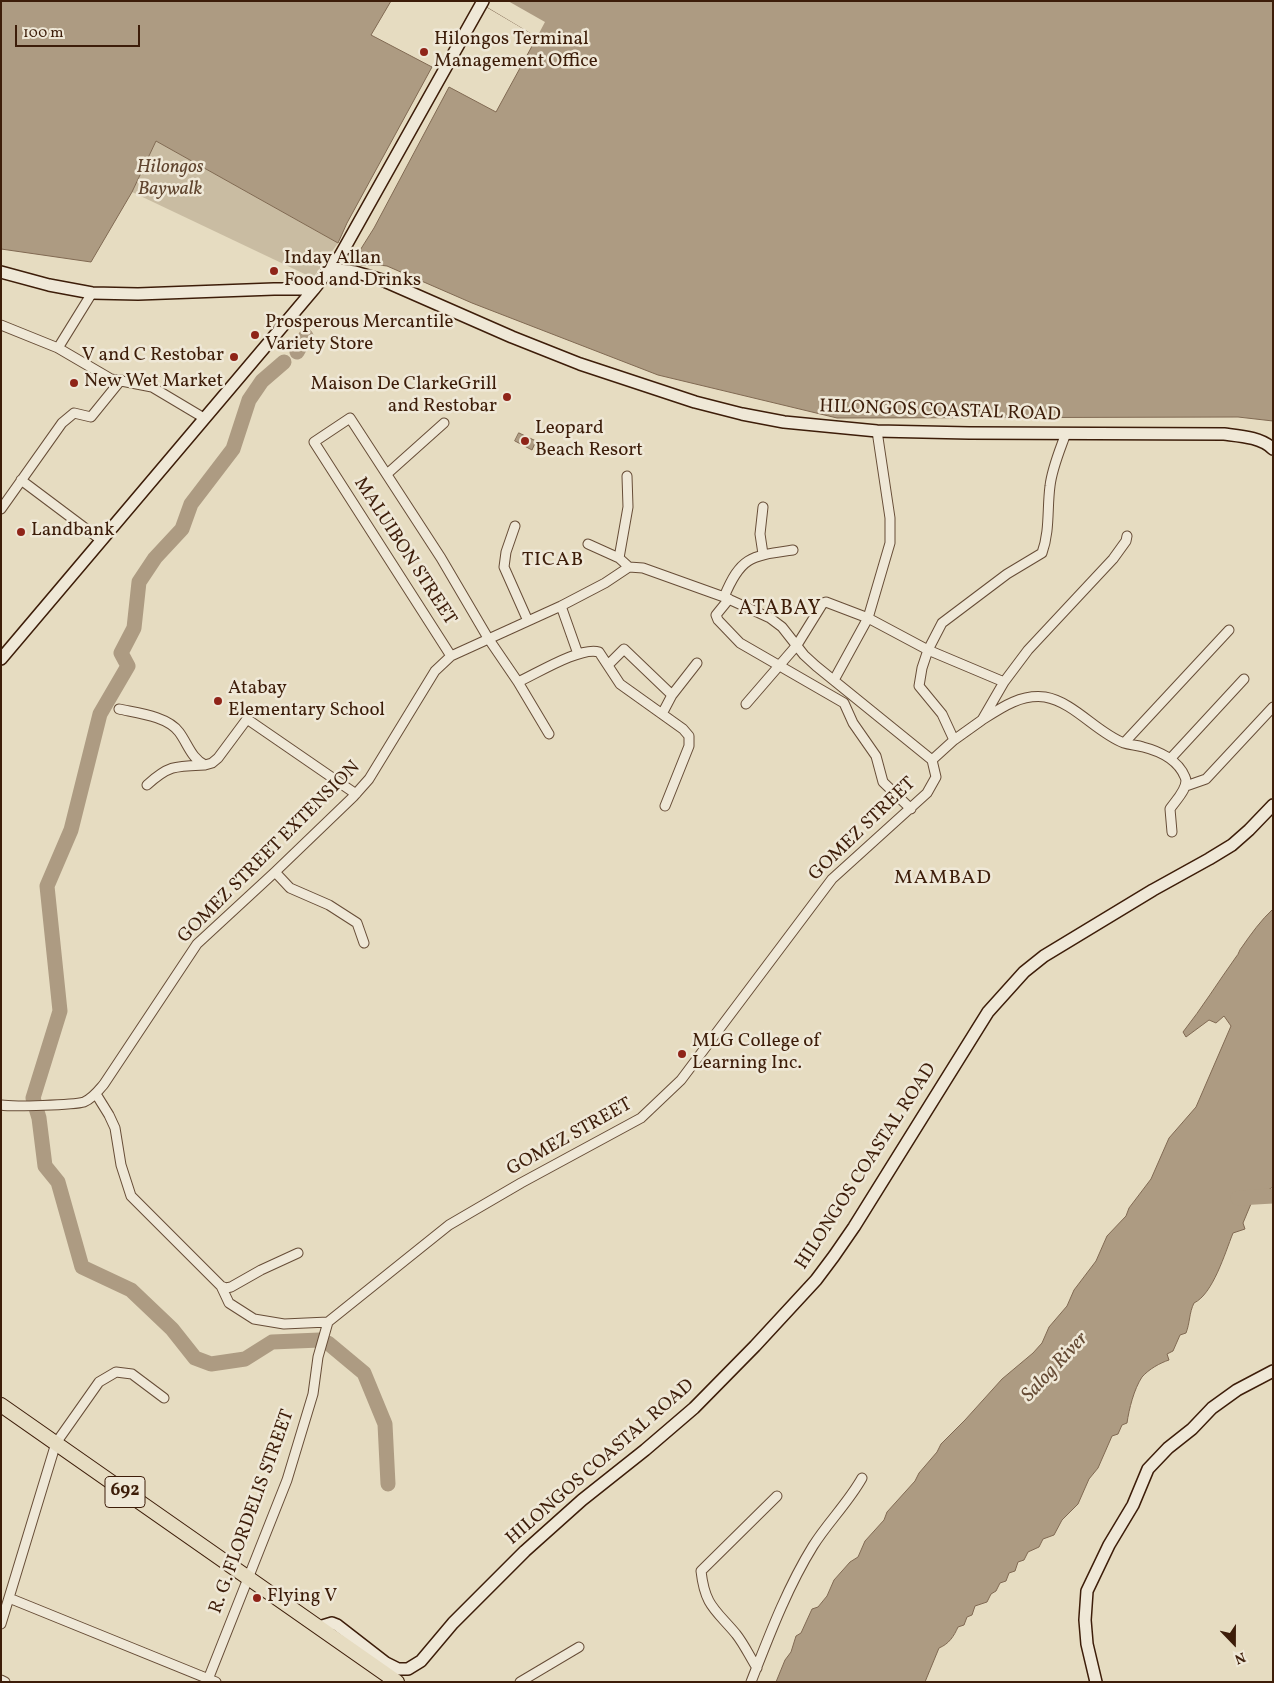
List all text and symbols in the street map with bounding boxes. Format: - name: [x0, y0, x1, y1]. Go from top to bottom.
- scale bar: [18, 15, 142, 47]
- text: 100 m: [23, 23, 63, 44]
- place label: Hilongos Terminal Management Office: [434, 30, 598, 74]
- marker: Hilongos Terminal Management Office: [418, 46, 430, 58]
- park label: Hilongos Baywalk: [136, 158, 204, 202]
- place label: Inday Allan Food and Drinks: [284, 249, 421, 293]
- marker: Inday Allan Food and Drinks: [268, 265, 280, 277]
- place label: Prosperous Mercantile Variety Store: [265, 313, 453, 357]
- marker: Prosperous Mercantile Variety Store: [249, 329, 261, 341]
- place label: V and C Restobar: [82, 346, 224, 368]
- marker: V and C Restobar: [228, 351, 240, 363]
- place label: New Wet Market: [84, 372, 223, 394]
- place label: Maison De ClarkeGrill and Restobar: [311, 375, 497, 419]
- marker: New Wet Market: [68, 377, 80, 389]
- marker: Maison De ClarkeGrill and Restobar: [501, 391, 513, 403]
- street label: HILONGOS COASTAL ROAD: [819, 396, 1061, 428]
- place label: Leopard Beach Resort: [535, 419, 643, 463]
- marker: Leopard Beach Resort: [519, 435, 531, 447]
- street label: MALUIBON STREET: [348, 474, 460, 630]
- place label: Landbank: [31, 521, 115, 543]
- marker: Landbank: [15, 526, 27, 538]
- district label: TICAB: [521, 549, 585, 573]
- district label: ATABAY: [737, 597, 823, 623]
- place label: Atabay Elementary School: [228, 679, 385, 723]
- marker: Atabay Elementary School: [212, 695, 224, 707]
- street label: GOMEZ STREET EXTENSION: [174, 757, 366, 949]
- street label: GOMEZ STREET: [805, 773, 921, 887]
- district label: MAMBAD: [893, 867, 993, 891]
- place label: MLG College of Learning Inc.: [692, 1032, 820, 1076]
- marker: MLG College of Learning Inc.: [676, 1048, 688, 1060]
- street label: HILONGOS COASTAL ROAD: [792, 1059, 942, 1275]
- street label: GOMEZ STREET: [503, 1094, 637, 1182]
- water label: Salog River: [1018, 1328, 1094, 1408]
- street label: HILONGOS COASTAL ROAD: [502, 1375, 700, 1551]
- street label: R. G. FLORDELIS STREET: [205, 1407, 301, 1617]
- road number: 692: [105, 1476, 145, 1508]
- place label: Flying V: [267, 1587, 337, 1609]
- marker: Flying V: [251, 1592, 263, 1604]
- north arrow: [1209, 1618, 1259, 1668]
- text: N: [1232, 1647, 1248, 1668]

